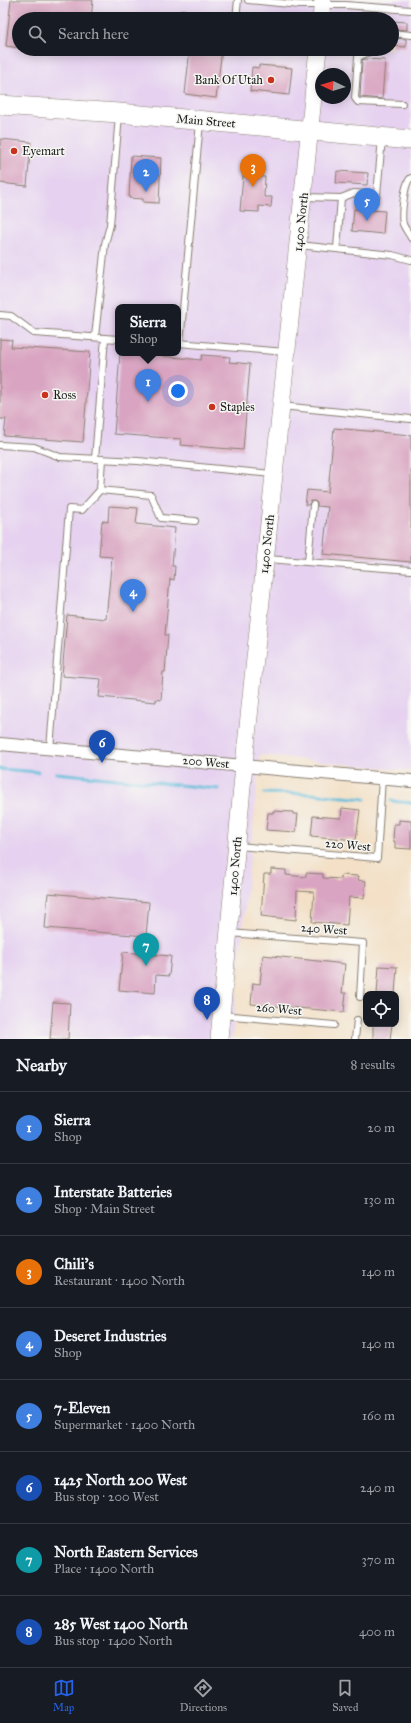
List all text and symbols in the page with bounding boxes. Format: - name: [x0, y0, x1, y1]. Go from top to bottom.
- search box: [12, 12, 399, 56]
- icon: search: [26, 23, 48, 45]
- text: Search here: [58, 25, 129, 43]
- north arrow: [315, 68, 351, 104]
- place label: Bank Of Utah: [194, 73, 263, 87]
- marker: Bank Of Utah: [266, 75, 276, 85]
- street label: Main Street: [176, 111, 237, 131]
- place label: Eyemart: [22, 144, 66, 158]
- marker: Eyemart: [9, 146, 19, 156]
- pin: 3: [240, 154, 266, 187]
- pin: 2: [133, 159, 159, 192]
- pin: 5: [354, 188, 380, 221]
- street label: 1400 North: [291, 191, 311, 252]
- popup: [115, 304, 181, 356]
- text: Sierra: [130, 313, 166, 331]
- text: Shop: [130, 331, 158, 347]
- pin: 1: [135, 369, 161, 402]
- your location: [168, 381, 188, 401]
- place label: Ross: [53, 388, 76, 402]
- marker: Ross: [40, 390, 50, 400]
- place label: Staples: [220, 400, 255, 414]
- marker: Staples: [207, 402, 217, 412]
- street label: 1400 North: [257, 513, 277, 574]
- pin: 4: [120, 579, 146, 612]
- pin: 6: [89, 730, 115, 763]
- street label: 200 West: [182, 753, 231, 771]
- street label: 1400 North: [225, 835, 245, 896]
- street label: 220 West: [325, 836, 372, 854]
- street label: 240 West: [300, 920, 349, 938]
- pin: 7: [133, 933, 159, 966]
- pin: 8: [194, 987, 220, 1020]
- map controls: [363, 991, 399, 1027]
- button: locate: [363, 991, 399, 1027]
- street label: 260 West: [255, 1000, 303, 1018]
- text: Nearby: [16, 1055, 67, 1076]
- text: 8 results: [351, 1057, 395, 1073]
- text: Sierra: [54, 1111, 91, 1129]
- text: 1: [26, 1120, 32, 1136]
- text: 20 m: [367, 1120, 395, 1136]
- text: Shop: [54, 1129, 82, 1145]
- text: Interstate Batteries: [54, 1183, 172, 1201]
- text: 2: [26, 1192, 32, 1208]
- text: 130 m: [363, 1192, 395, 1208]
- text: Shop · Main Street: [54, 1201, 155, 1217]
- text: Chili's: [54, 1255, 94, 1273]
- text: 3: [26, 1264, 32, 1280]
- text: 140 m: [361, 1264, 395, 1280]
- text: Restaurant · 1400 North: [54, 1273, 185, 1289]
- text: Deseret Industries: [54, 1327, 166, 1345]
- text: 4: [25, 1336, 33, 1352]
- text: 140 m: [361, 1336, 395, 1352]
- text: Shop: [54, 1345, 82, 1361]
- text: 7-Eleven: [54, 1399, 110, 1417]
- text: 5: [26, 1408, 32, 1424]
- text: 160 m: [362, 1408, 395, 1424]
- text: Supermarket · 1400 North: [54, 1417, 195, 1433]
- text: 1425 North 200 West: [54, 1471, 187, 1489]
- text: 6: [26, 1480, 32, 1496]
- text: 240 m: [360, 1480, 395, 1496]
- text: Bus stop · 200 West: [54, 1489, 159, 1505]
- text: North Eastern Services: [54, 1543, 198, 1561]
- text: 7: [26, 1552, 32, 1568]
- text: 370 m: [362, 1552, 395, 1568]
- text: Place · 1400 North: [54, 1561, 154, 1577]
- text: 285 West 1400 North: [54, 1615, 188, 1633]
- text: 8: [26, 1624, 32, 1640]
- text: 400 m: [359, 1624, 395, 1640]
- text: Bus stop · 1400 North: [54, 1633, 172, 1649]
- tab: Map: [53, 1677, 75, 1714]
- tab: Directions: [180, 1677, 227, 1714]
- tab: Saved: [332, 1677, 358, 1714]

